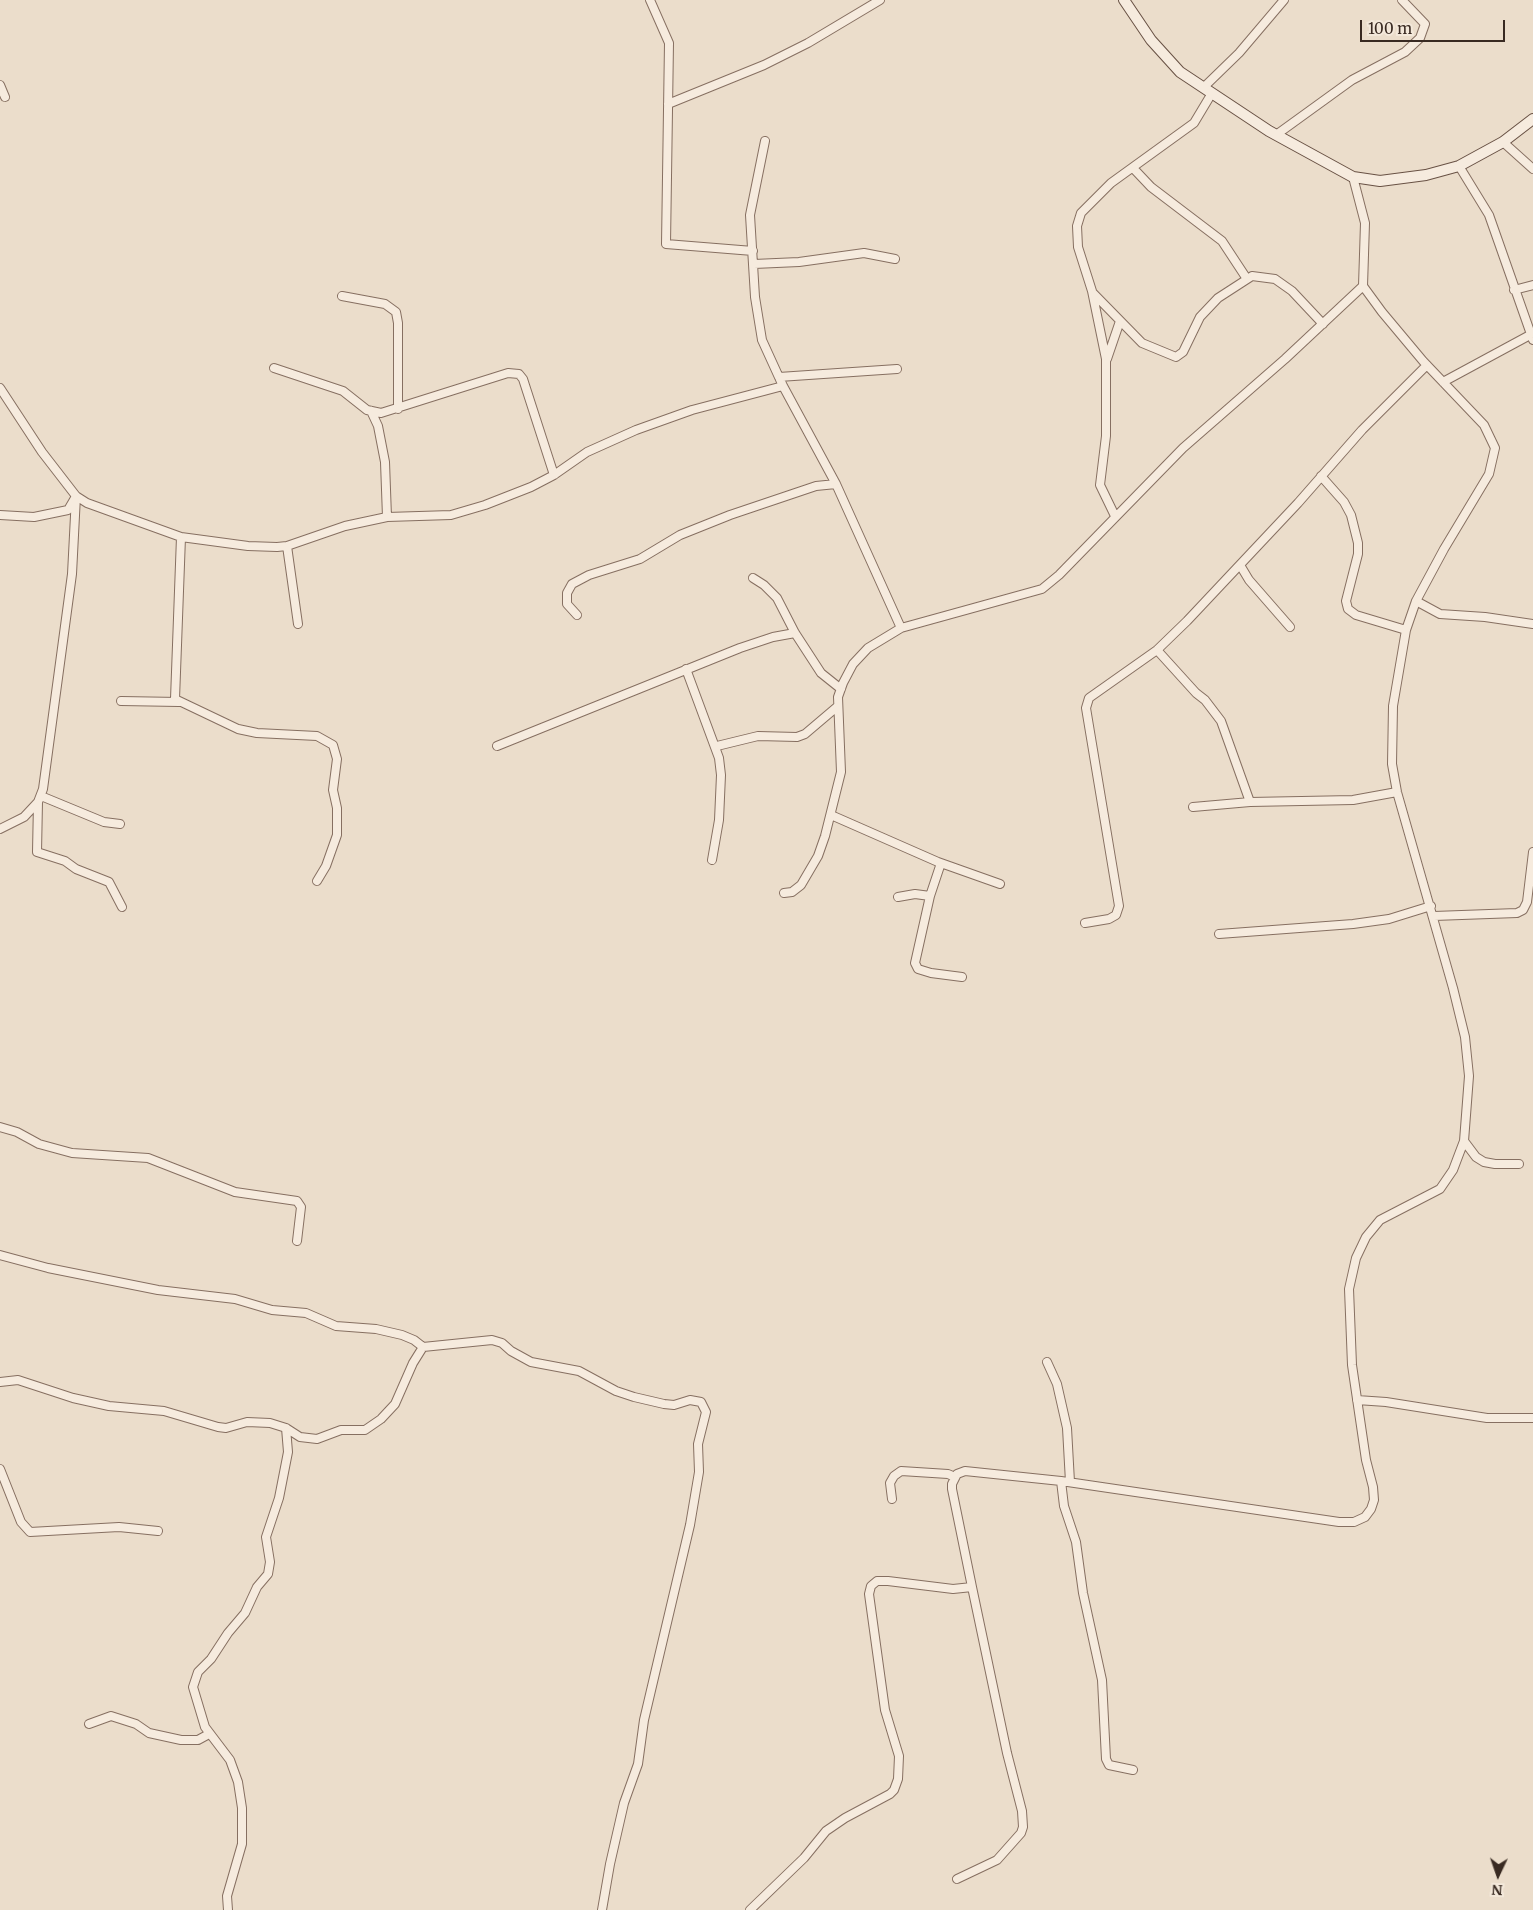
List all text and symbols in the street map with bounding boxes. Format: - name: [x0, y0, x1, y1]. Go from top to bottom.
- scale bar: [1363, 10, 1508, 42]
- text: 100 m: [1368, 19, 1412, 38]
- north arrow: [1473, 1850, 1523, 1900]
- text: N: [1491, 1881, 1503, 1899]

